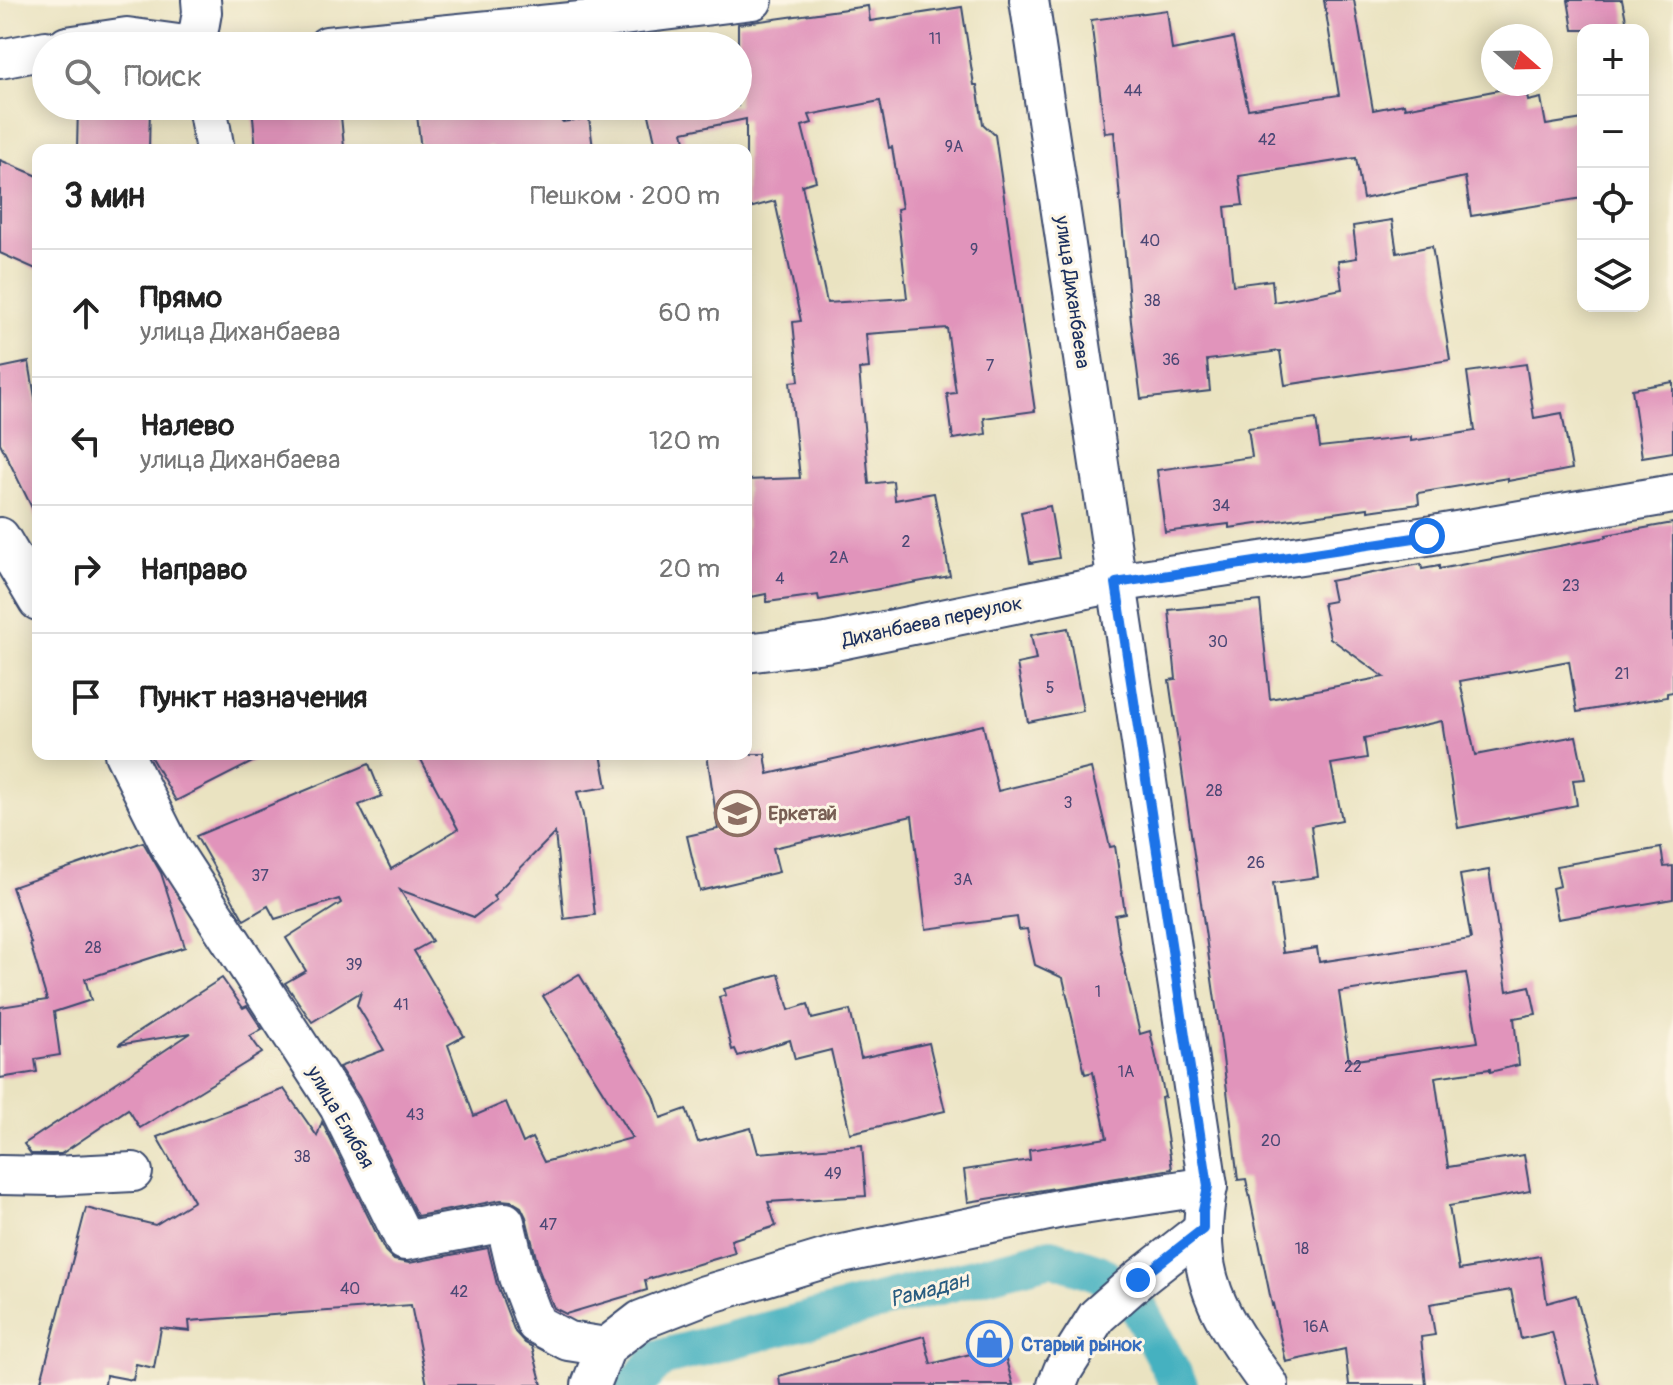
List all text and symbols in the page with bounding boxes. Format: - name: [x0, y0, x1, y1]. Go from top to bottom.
- north arrow: [1481, 24, 1553, 96]
- map controls: [1577, 24, 1649, 312]
- button: +: [1577, 24, 1649, 96]
- house number: 11: [929, 29, 941, 49]
- search box: [32, 32, 752, 120]
- icon: search: [60, 54, 104, 98]
- text: Поиск: [124, 58, 202, 95]
- house number: 44: [1124, 81, 1142, 101]
- button: −: [1577, 96, 1649, 168]
- house number: 42: [1258, 130, 1276, 150]
- house number: 9А: [945, 137, 963, 157]
- button: locate: [1577, 168, 1649, 240]
- text: 3 мин: [64, 175, 145, 218]
- text: Пешком · 200 m: [530, 180, 720, 212]
- street label: улица Диханбаева: [1049, 213, 1096, 370]
- house number: 40: [1140, 231, 1160, 251]
- house number: 9: [970, 240, 978, 260]
- button: layers: [1577, 240, 1649, 312]
- text: Прямо: [140, 279, 222, 316]
- icon: ahead: [64, 291, 108, 335]
- house number: 38: [1144, 291, 1161, 311]
- text: 60 m: [658, 297, 720, 329]
- text: улица Диханбаева: [140, 316, 340, 348]
- house number: 36: [1162, 350, 1180, 370]
- house number: 7: [986, 356, 995, 376]
- text: Налево: [140, 407, 234, 444]
- icon: left: [64, 419, 108, 463]
- text: 120 m: [649, 425, 720, 457]
- text: улица Диханбаева: [140, 444, 340, 476]
- house number: 34: [1212, 496, 1230, 516]
- route start: [1409, 518, 1445, 554]
- house number: 2: [902, 532, 911, 552]
- icon: right: [64, 547, 108, 591]
- house number: 2А: [829, 548, 849, 568]
- text: Направо: [140, 551, 247, 588]
- text: 20 m: [659, 553, 720, 585]
- house number: 4: [775, 569, 785, 589]
- house number: 23: [1562, 576, 1580, 596]
- street label: Диханбаева переулок: [839, 590, 1025, 653]
- house number: 30: [1208, 632, 1228, 652]
- house number: 21: [1614, 664, 1630, 684]
- icon: arrive: [64, 675, 108, 719]
- house number: 5: [1046, 678, 1054, 698]
- text: Пункт назначения: [140, 679, 367, 716]
- house number: 28: [1205, 781, 1223, 801]
- school or university icon: Еркетай: [713, 789, 761, 837]
- house number: 3: [1064, 793, 1073, 813]
- place label: Еркетай: [768, 801, 837, 826]
- house number: 26: [1247, 853, 1265, 873]
- house number: 37: [251, 866, 269, 886]
- house number: 3А: [953, 870, 973, 890]
- house number: 28: [84, 938, 102, 958]
- house number: 39: [345, 955, 363, 975]
- house number: 1: [1095, 982, 1101, 1002]
- house number: 41: [393, 995, 409, 1015]
- house number: 22: [1344, 1057, 1362, 1077]
- street label: улица Елибая: [301, 1061, 380, 1173]
- house number: 1А: [1118, 1062, 1134, 1082]
- house number: 43: [406, 1105, 424, 1125]
- house number: 20: [1261, 1131, 1281, 1151]
- house number: 38: [294, 1147, 311, 1167]
- house number: 49: [824, 1164, 842, 1184]
- house number: 47: [539, 1215, 557, 1235]
- house number: 18: [1295, 1239, 1309, 1259]
- route end: [1120, 1262, 1156, 1298]
- water label: Рамадан: [887, 1266, 974, 1314]
- house number: 40: [340, 1279, 360, 1299]
- house number: 42: [450, 1282, 468, 1302]
- house number: 16А: [1303, 1317, 1329, 1337]
- shop icon: Старый рынок: [966, 1320, 1014, 1368]
- place label: Старый рынок: [1021, 1332, 1142, 1357]

